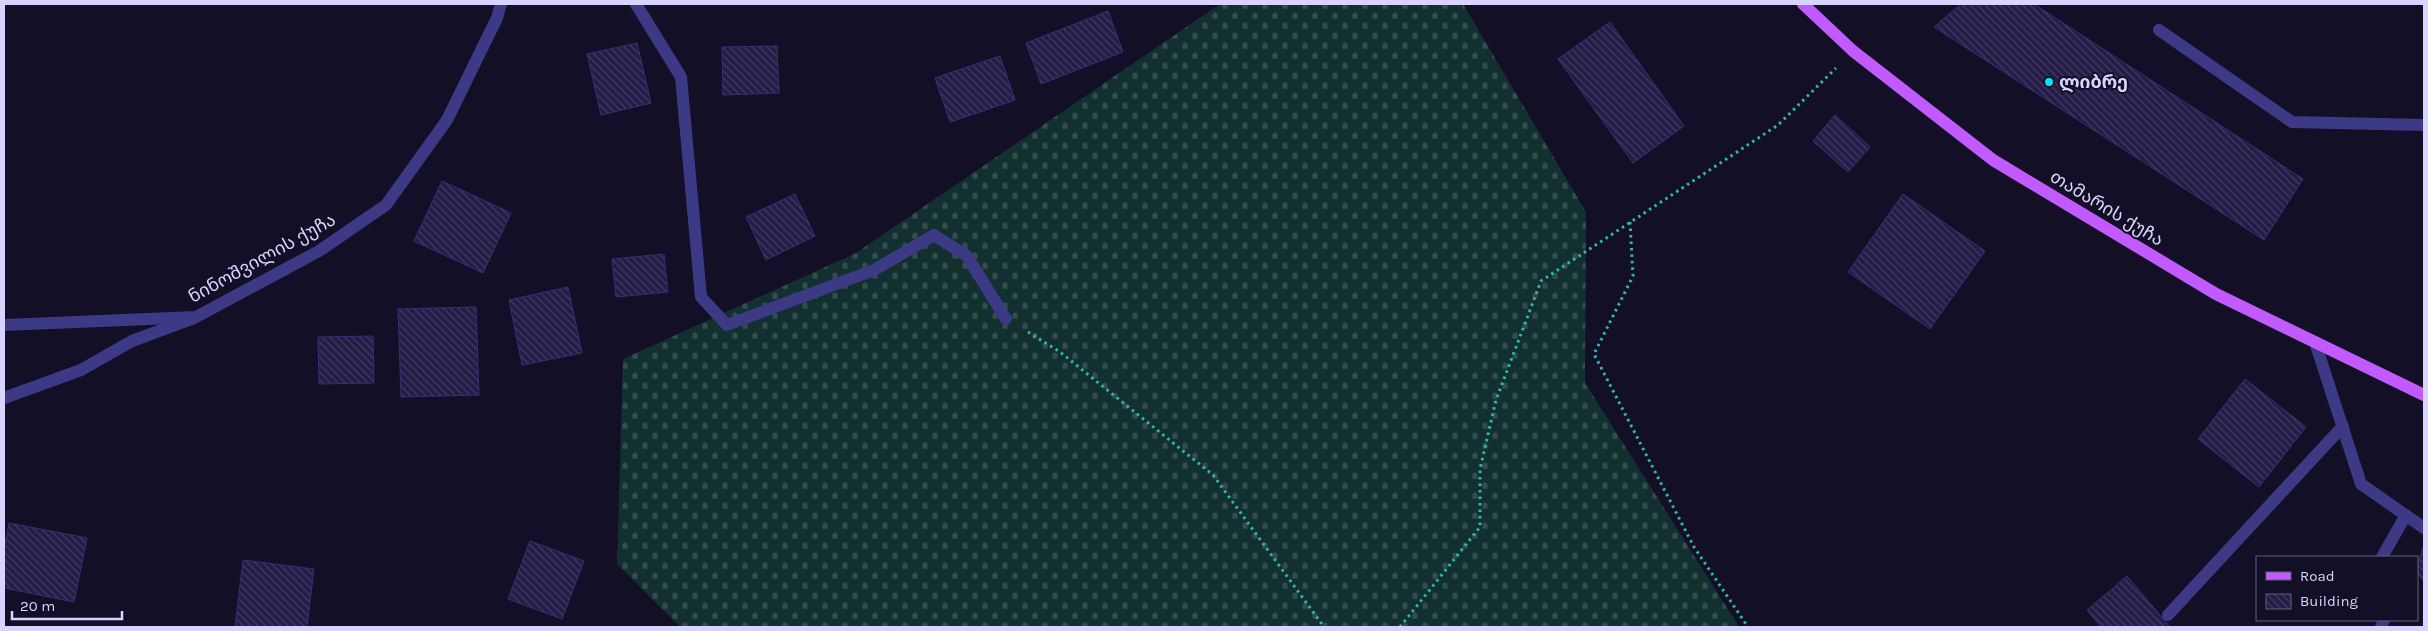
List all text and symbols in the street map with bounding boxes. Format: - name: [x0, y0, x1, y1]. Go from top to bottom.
- place label: ლიბრე: [2059, 71, 2128, 93]
- marker: ლიბრე: [2043, 76, 2055, 88]
- street label: თამარის ქუჩა: [2046, 165, 2168, 251]
- street label: ნინოშვილის ქუჩა: [185, 208, 339, 308]
- legend: [2256, 556, 2418, 621]
- text: Road: [2300, 567, 2335, 585]
- scale bar: [12, 588, 122, 620]
- text: Building: [2300, 592, 2358, 610]
- text: 20 m: [20, 597, 55, 615]

